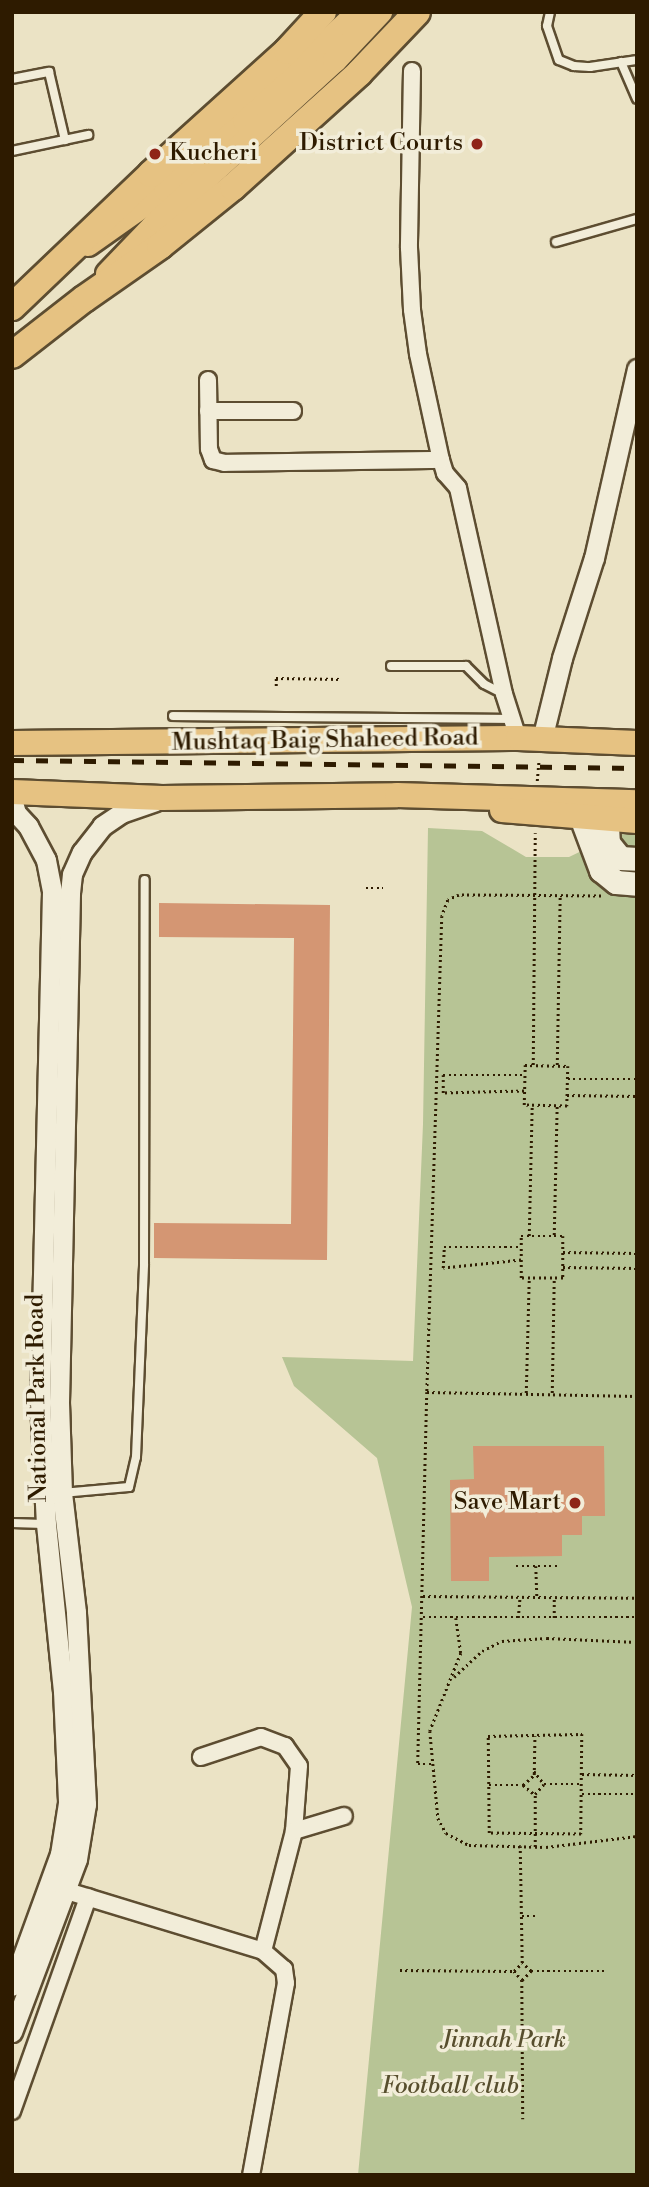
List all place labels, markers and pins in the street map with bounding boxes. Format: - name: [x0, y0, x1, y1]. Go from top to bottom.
- place label: District Courts: [299, 130, 463, 158]
- marker: District Courts: [469, 136, 485, 152]
- place label: Kucheri: [169, 140, 258, 168]
- marker: Kucheri: [147, 146, 163, 162]
- place label: Save Mart: [454, 1489, 561, 1517]
- marker: Save Mart: [567, 1495, 583, 1511]

